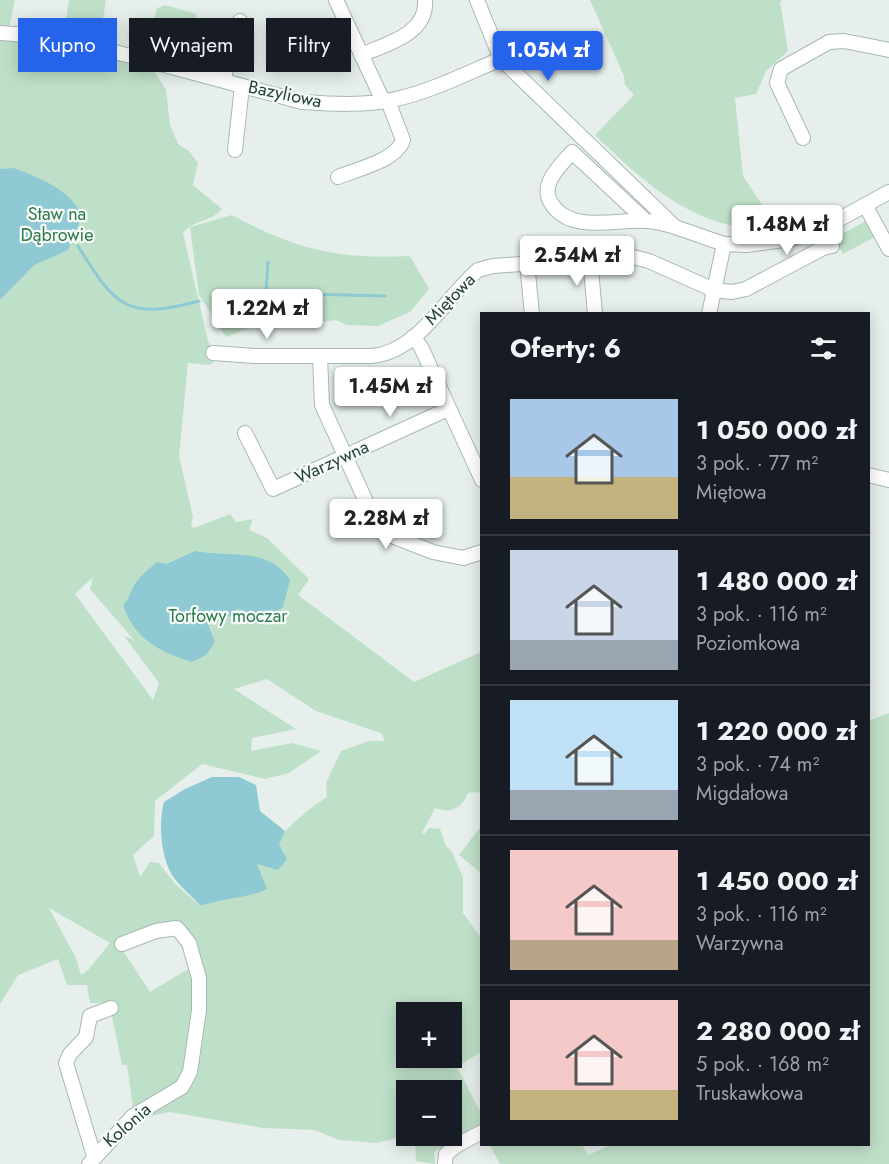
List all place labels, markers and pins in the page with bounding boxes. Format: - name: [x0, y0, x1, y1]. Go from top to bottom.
- pin: 1.05M zł: [486, 31, 610, 82]
- pin: 1.48M zł: [725, 205, 849, 256]
- pin: 2.54M zł: [515, 236, 639, 287]
- pin: 1.22M zł: [205, 289, 329, 340]
- pin: 1.45M zł: [328, 367, 452, 418]
- pin: 2.28M zł: [324, 499, 448, 550]

